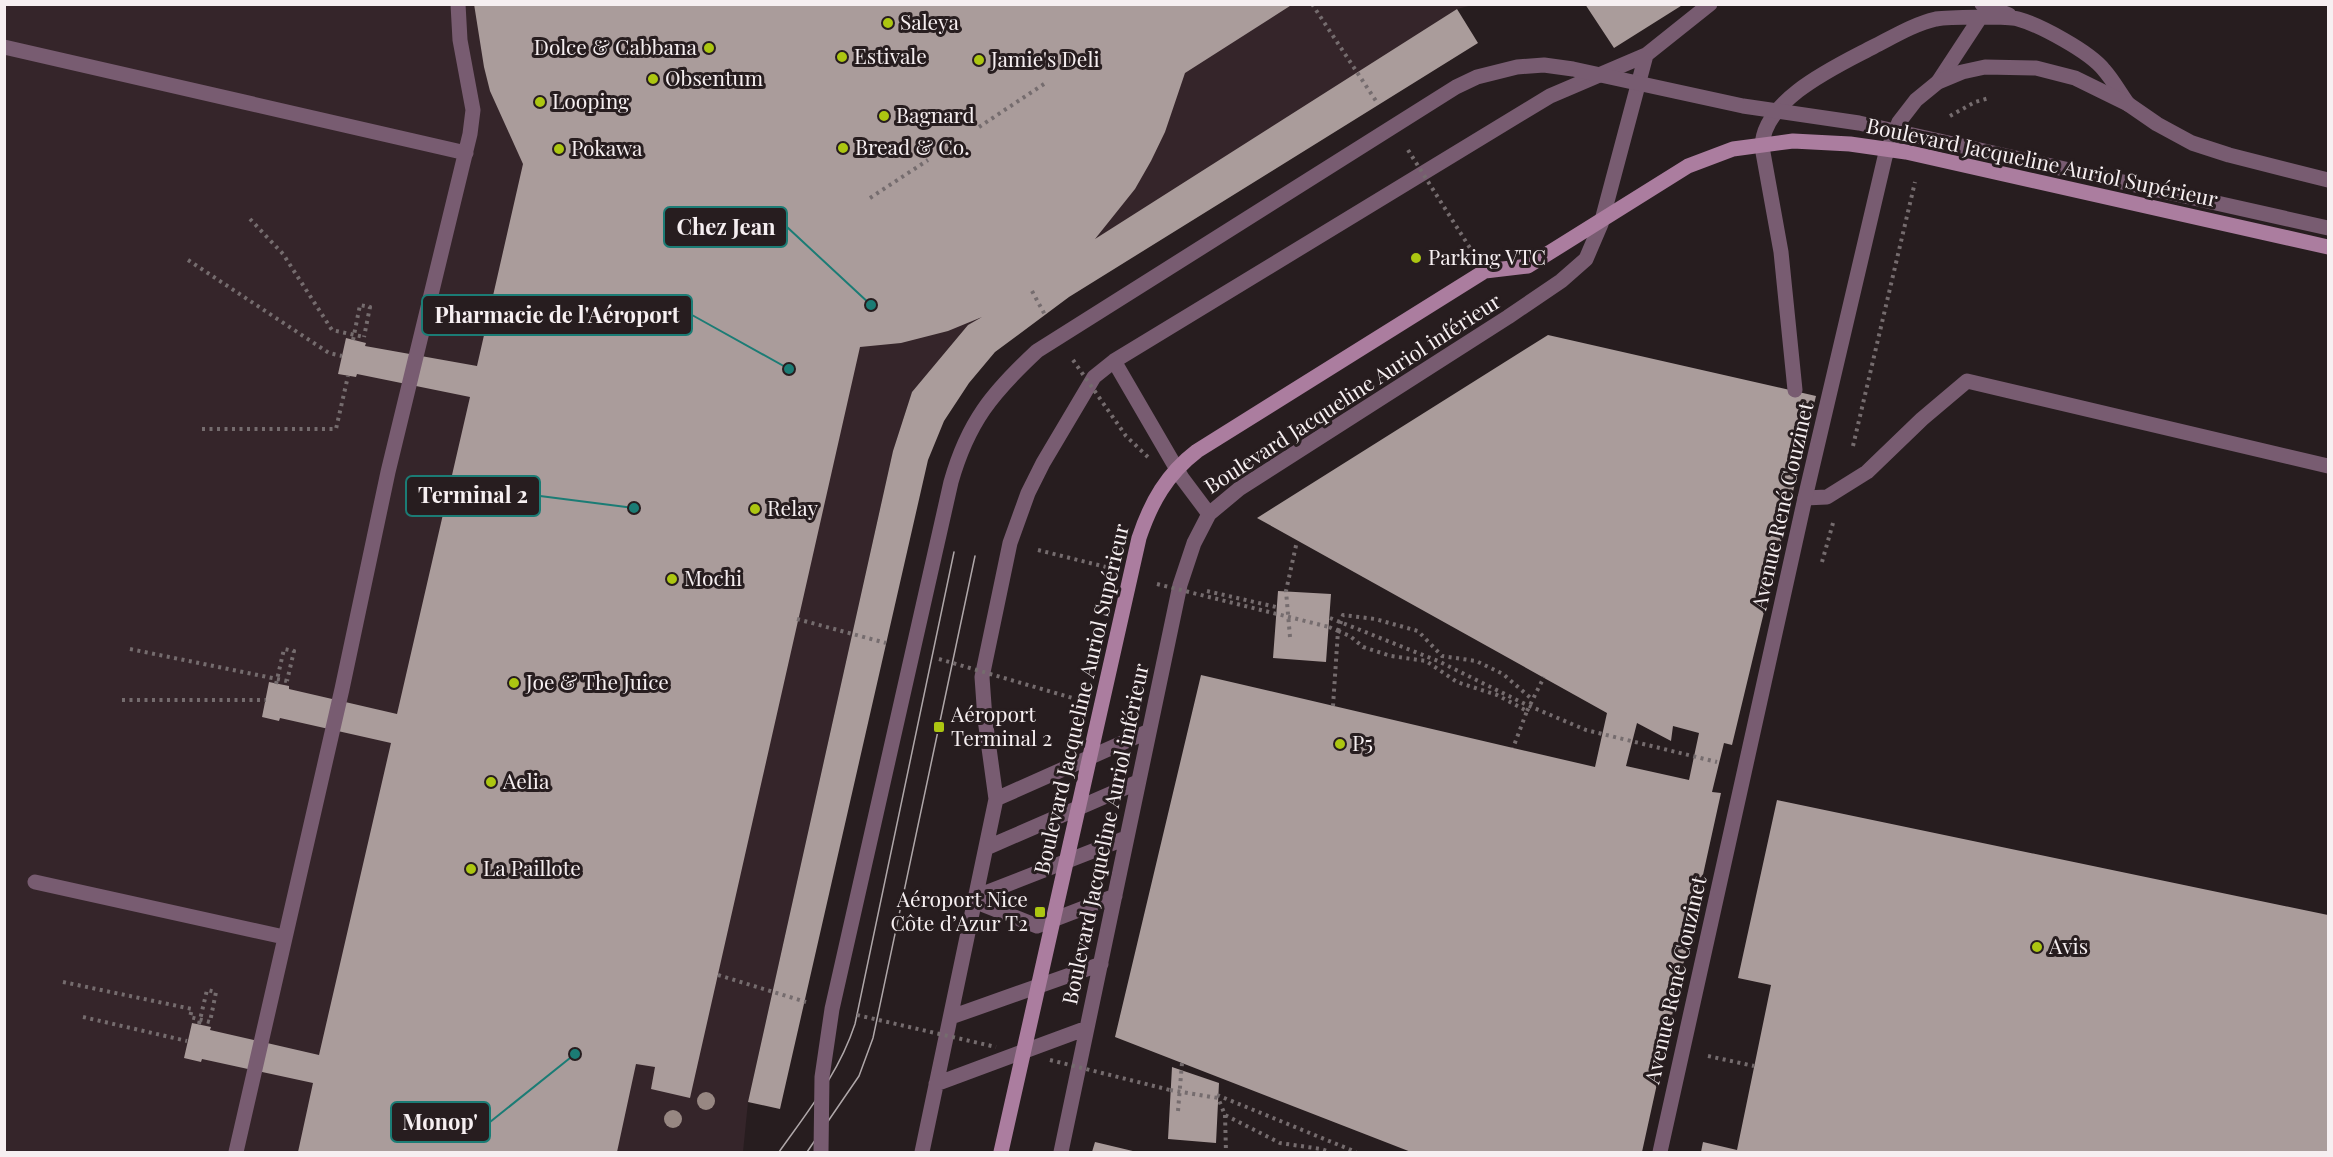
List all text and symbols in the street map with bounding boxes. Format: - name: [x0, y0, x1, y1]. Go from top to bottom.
- place label: Saleya: [900, 7, 959, 35]
- marker: Saleya: [881, 16, 895, 30]
- place label: Dolce & Cabbana: [534, 32, 698, 60]
- marker: Dolce & Cabbana: [702, 41, 716, 55]
- place label: Estivale: [854, 41, 927, 69]
- place label: Jamie's Deli: [990, 44, 1100, 72]
- marker: Estivale: [835, 50, 849, 64]
- marker: Jamie's Deli: [972, 53, 986, 67]
- place label: Obsentum: [665, 63, 764, 91]
- marker: Obsentum: [646, 72, 660, 86]
- place label: Looping: [552, 86, 629, 114]
- marker: Looping: [533, 95, 547, 109]
- place label: Bagnard: [896, 100, 975, 128]
- marker: Bagnard: [877, 109, 891, 123]
- street label: Boulevard Jacqueline Auriol Supérieur: [1864, 110, 2221, 212]
- place label: Bread & Co.: [855, 132, 969, 160]
- place label: Pokawa: [571, 133, 643, 161]
- marker: Bread & Co.: [836, 141, 850, 155]
- marker: Pokawa: [552, 142, 566, 156]
- callout: Chez Jean: [664, 207, 787, 247]
- text: Chez Jean: [676, 211, 776, 241]
- place label: Parking VTC: [1428, 242, 1546, 270]
- marker: Parking VTC: [1409, 251, 1423, 265]
- street label: Boulevard Jacqueline Auriol inférieur: [1198, 285, 1506, 499]
- callout: Pharmacie de l'Aéroport: [422, 295, 692, 335]
- text: Pharmacie de l'Aéroport: [434, 299, 680, 329]
- street label: Avenue René Couzinet: [1743, 399, 1819, 613]
- callout: Terminal 2: [406, 476, 540, 516]
- text: Terminal 2: [418, 479, 528, 509]
- place label: Relay: [767, 493, 819, 521]
- marker: Relay: [748, 502, 762, 516]
- street label: Boulevard Jacqueline Auriol Supérieur: [1026, 520, 1134, 876]
- place label: Mochi: [684, 563, 742, 591]
- marker: Mochi: [665, 572, 679, 586]
- street label: Boulevard Jacqueline Auriol inférieur: [1054, 660, 1154, 1007]
- place label: Joe & The Juice: [525, 667, 669, 695]
- marker: Joe & The Juice: [507, 676, 521, 690]
- place label: Aéroport Terminal 2: [950, 699, 1052, 751]
- marker: Aéroport Terminal 2: [932, 720, 946, 734]
- place label: P5: [1352, 728, 1373, 756]
- marker: P5: [1333, 737, 1347, 751]
- place label: Aelia: [502, 766, 550, 794]
- marker: Aelia: [484, 775, 498, 789]
- place label: La Paillote: [483, 853, 581, 881]
- marker: La Paillote: [464, 862, 478, 876]
- street label: Avenue René Couzinet: [1636, 873, 1712, 1087]
- place label: Aéroport Nice Côte d’Azur T2: [890, 884, 1028, 936]
- marker: Aéroport Nice Côte d’Azur T2: [1033, 905, 1047, 919]
- place label: Avis: [2048, 931, 2088, 959]
- marker: Avis: [2030, 940, 2044, 954]
- callout: Monop': [391, 1102, 490, 1142]
- text: Monop': [402, 1106, 478, 1136]

